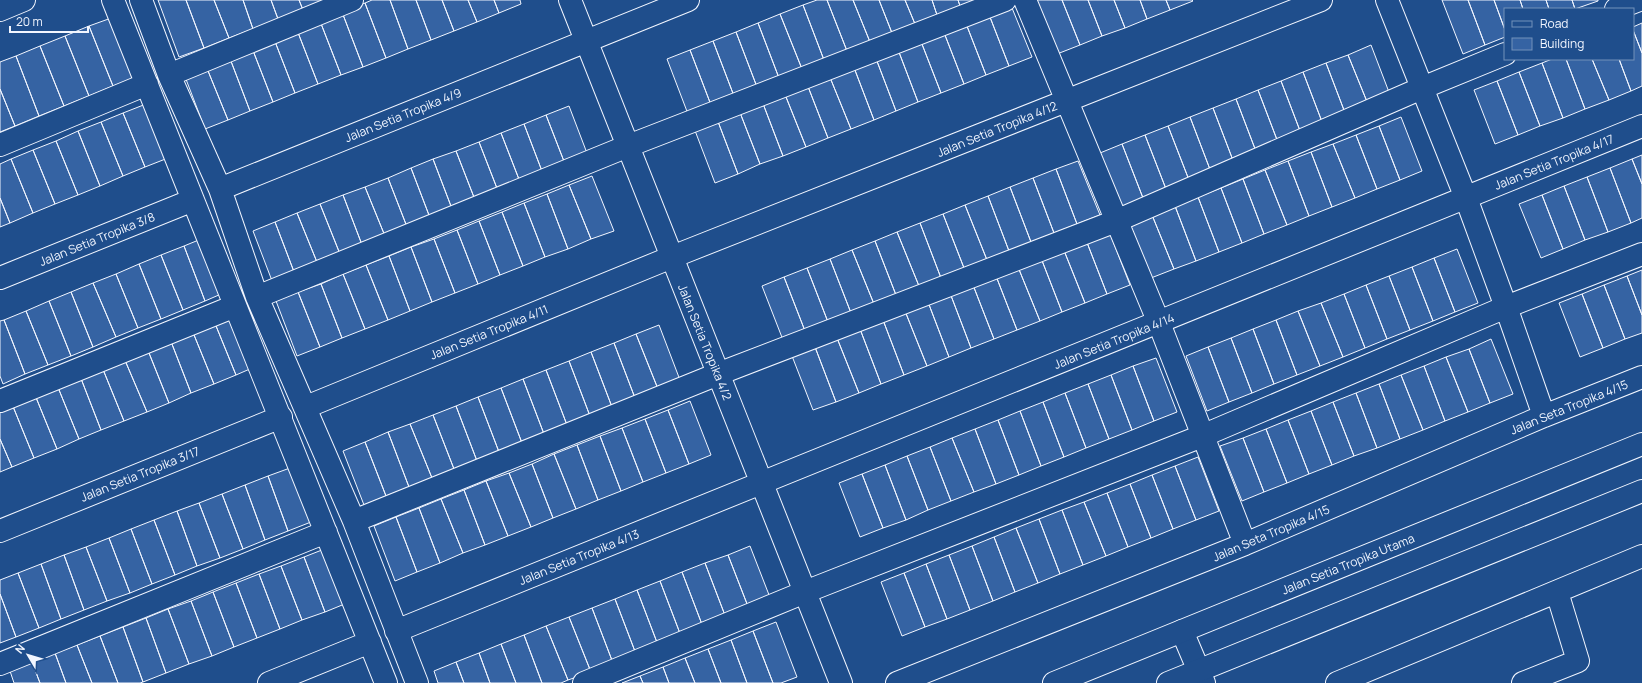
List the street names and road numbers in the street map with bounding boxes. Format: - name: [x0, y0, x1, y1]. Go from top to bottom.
- street label: Jalan Setia Tropika 4/9: [342, 84, 464, 146]
- street label: Jalan Setia Tropika 4/12: [934, 97, 1060, 161]
- street label: Jalan Setia Tropika 4/17: [1492, 130, 1616, 194]
- street label: Jalan Setia Tropika 3/8: [37, 208, 157, 270]
- street label: Jalan Setia Tropika 4/2: [674, 281, 736, 403]
- street label: Jalan Setia Tropika 4/11: [427, 300, 551, 364]
- street label: Jalan Setia Tropika 4/14: [1051, 309, 1177, 373]
- street label: Jalan Seta Tropika 4/15: [1508, 376, 1630, 438]
- street label: Jalan Setia Tropika 3/17: [78, 442, 202, 506]
- street label: Jalan Seta Tropika 4/15: [1210, 501, 1332, 565]
- street label: Jalan Setia Tropika 4/13: [516, 525, 642, 589]
- street label: Jalan Setia Tropika Utama: [1279, 530, 1417, 598]

